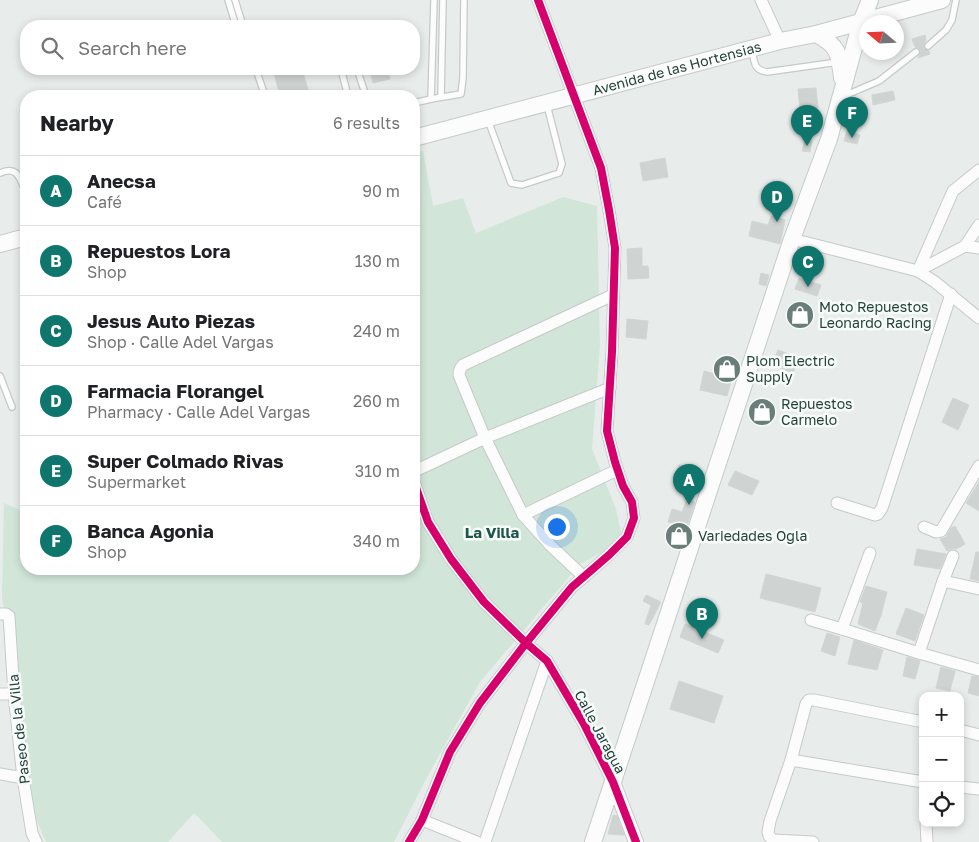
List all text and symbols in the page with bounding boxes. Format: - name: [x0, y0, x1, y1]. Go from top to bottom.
- north arrow: [859, 15, 904, 60]
- search box: [20, 20, 420, 75]
- icon: search: [38, 34, 66, 62]
- text: Search here: [78, 36, 187, 59]
- street label: Avenida de las Hortensias: [591, 37, 763, 98]
- pin: F: [836, 97, 868, 138]
- pin: E: [791, 105, 823, 146]
- text: Nearby: [40, 110, 114, 136]
- text: 6 results: [333, 113, 400, 133]
- text: Anecsa: [87, 169, 156, 192]
- text: A: [50, 181, 62, 201]
- text: 90 m: [362, 181, 400, 201]
- pin: D: [761, 181, 793, 222]
- text: Café: [87, 192, 122, 212]
- text: Repuestos Lora: [87, 239, 231, 262]
- pin: C: [792, 246, 824, 287]
- text: B: [50, 251, 62, 271]
- text: 130 m: [355, 251, 400, 271]
- text: Shop: [87, 262, 127, 282]
- place label: Moto Repuestos Leonardo Racing: [819, 298, 932, 331]
- shop icon: Moto Repuestos Leonardo Racing: [785, 300, 815, 330]
- text: Jesus Auto Piezas: [87, 309, 255, 332]
- text: C: [50, 321, 62, 341]
- text: 240 m: [353, 321, 400, 341]
- text: Shop · Calle Adel Vargas: [87, 332, 274, 352]
- place label: Plom Electric Supply: [746, 352, 835, 385]
- shop icon: Plom Electric Supply: [712, 354, 742, 384]
- text: Farmacia Florangel: [87, 379, 264, 402]
- text: D: [50, 391, 62, 411]
- text: 260 m: [353, 391, 400, 411]
- place label: Repuestos Carmelo: [781, 395, 853, 428]
- shop icon: Repuestos Carmelo: [747, 397, 777, 427]
- text: Pharmacy · Calle Adel Vargas: [87, 402, 310, 422]
- text: Super Colmado Rivas: [87, 449, 284, 472]
- text: E: [51, 461, 61, 481]
- text: 310 m: [355, 461, 400, 481]
- pin: A: [673, 464, 705, 505]
- text: Supermarket: [87, 472, 186, 492]
- your location: [544, 514, 570, 540]
- text: Banca Agonia: [87, 519, 214, 542]
- shop icon: Variedades Ogla: [664, 521, 694, 551]
- district label: La Villa: [465, 523, 520, 541]
- place label: Variedades Ogla: [698, 527, 807, 544]
- text: F: [51, 531, 61, 551]
- text: 340 m: [353, 531, 400, 551]
- text: Shop: [87, 542, 127, 562]
- pin: B: [686, 598, 718, 639]
- street label: Paseo de la Villa: [4, 673, 33, 785]
- street label: Calle Jaragua: [571, 687, 629, 776]
- map controls: [919, 692, 964, 827]
- button: +: [919, 692, 964, 737]
- button: −: [919, 737, 964, 782]
- button: locate: [919, 782, 964, 827]

